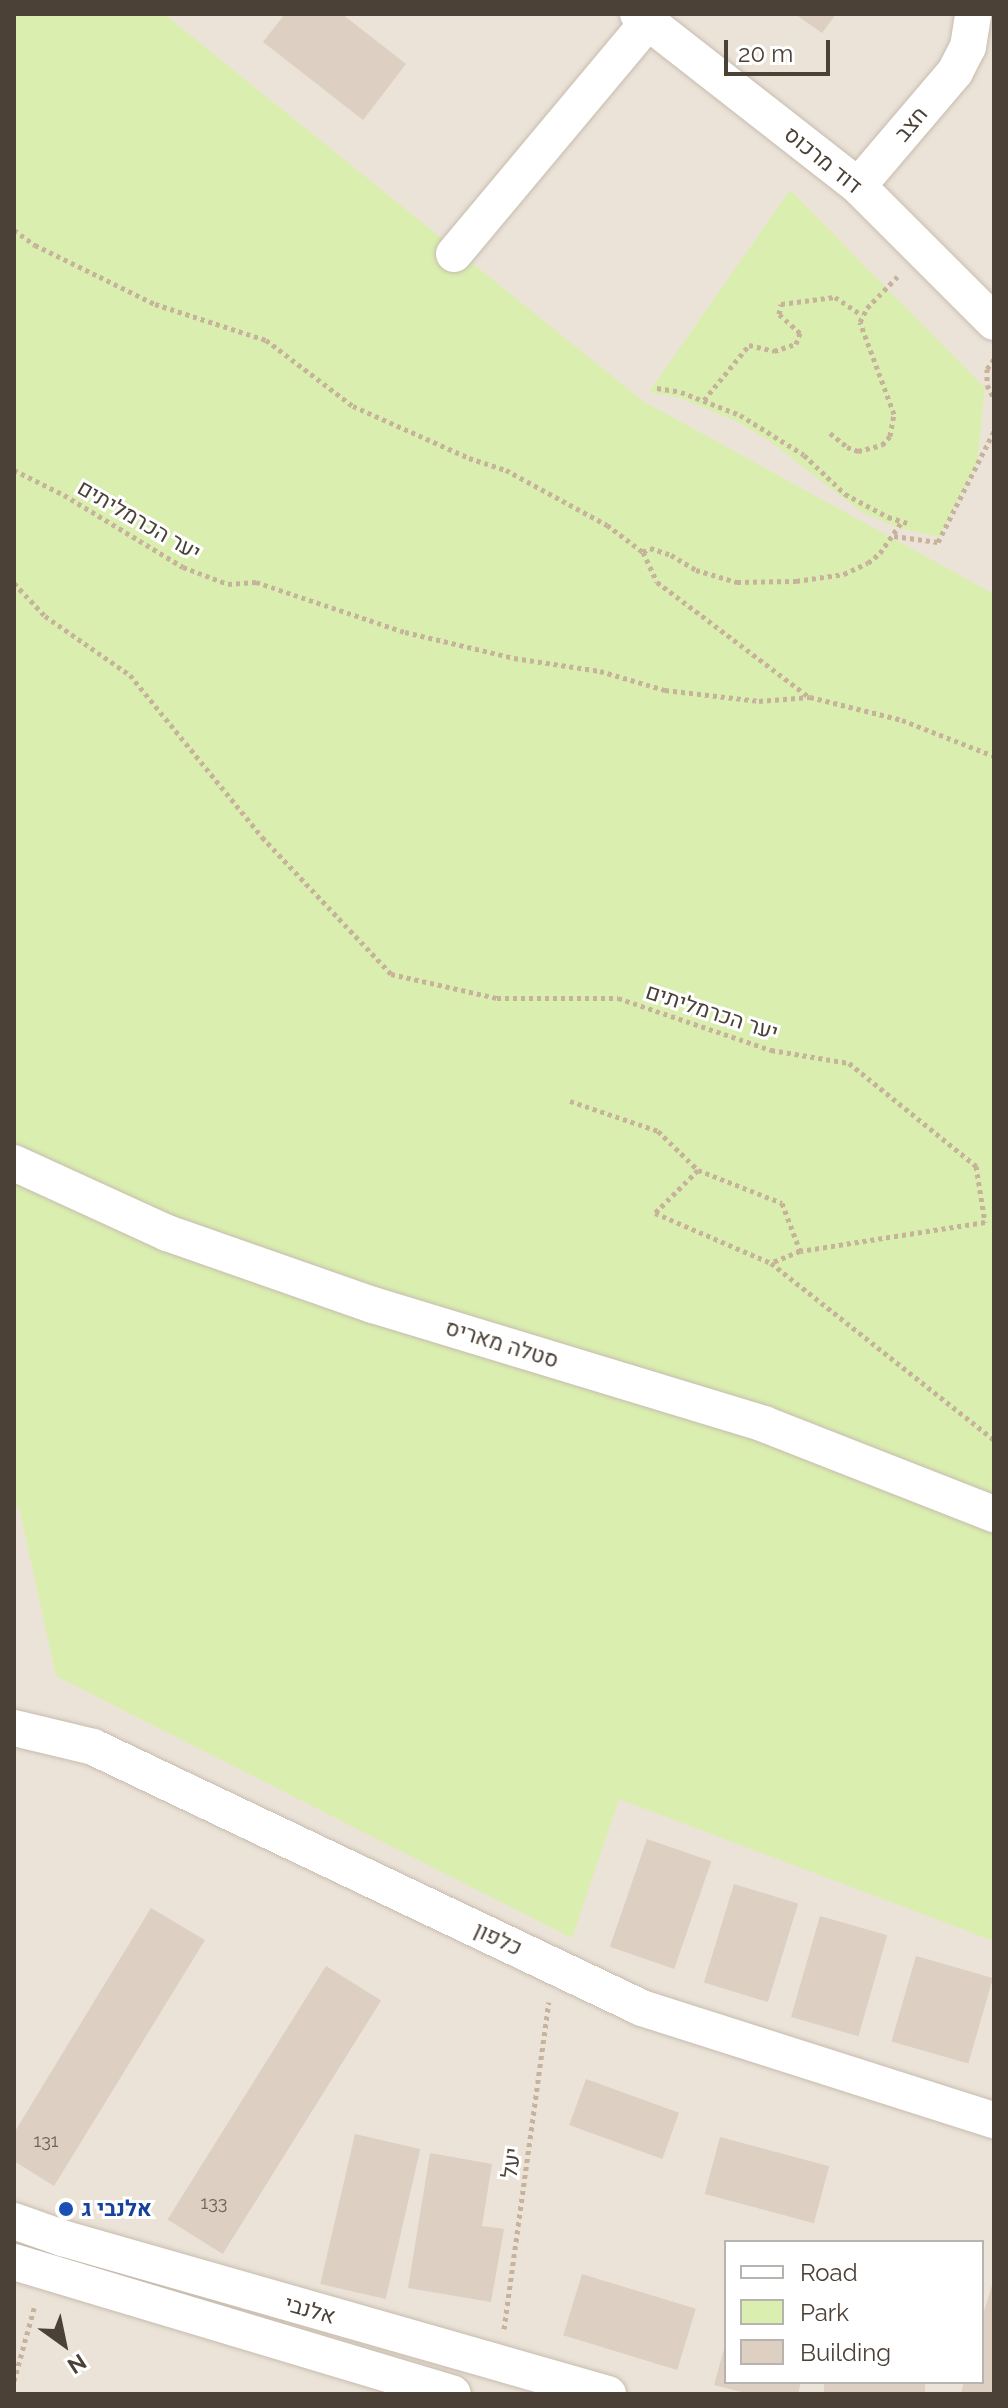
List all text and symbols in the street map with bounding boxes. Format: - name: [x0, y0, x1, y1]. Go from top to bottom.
- scale bar: [728, 24, 834, 74]
- text: 20 m: [738, 39, 793, 68]
- street label: חצב: [889, 101, 933, 147]
- street label: דוד מרכוס: [779, 121, 867, 199]
- street label: יער הכרמליתים: [73, 474, 205, 566]
- street label: יער הכרמליתים: [642, 978, 782, 1046]
- street label: סטלה מאריס: [442, 1314, 562, 1374]
- street label: כלפון: [470, 1917, 526, 1961]
- house number: 131: [33, 2130, 59, 2152]
- street label: יעל: [496, 2146, 526, 2180]
- house number: 133: [201, 2192, 227, 2214]
- place label: אלנבי ג: [82, 2196, 152, 2222]
- marker: אלנבי ג: [57, 2200, 75, 2218]
- legend: [724, 2240, 984, 2384]
- text: Road: [800, 2258, 858, 2287]
- street label: אלנבי: [282, 2290, 338, 2330]
- text: Park: [800, 2298, 849, 2327]
- north arrow: [24, 2304, 104, 2384]
- text: Building: [800, 2338, 891, 2367]
- text: N: [63, 2349, 91, 2380]

